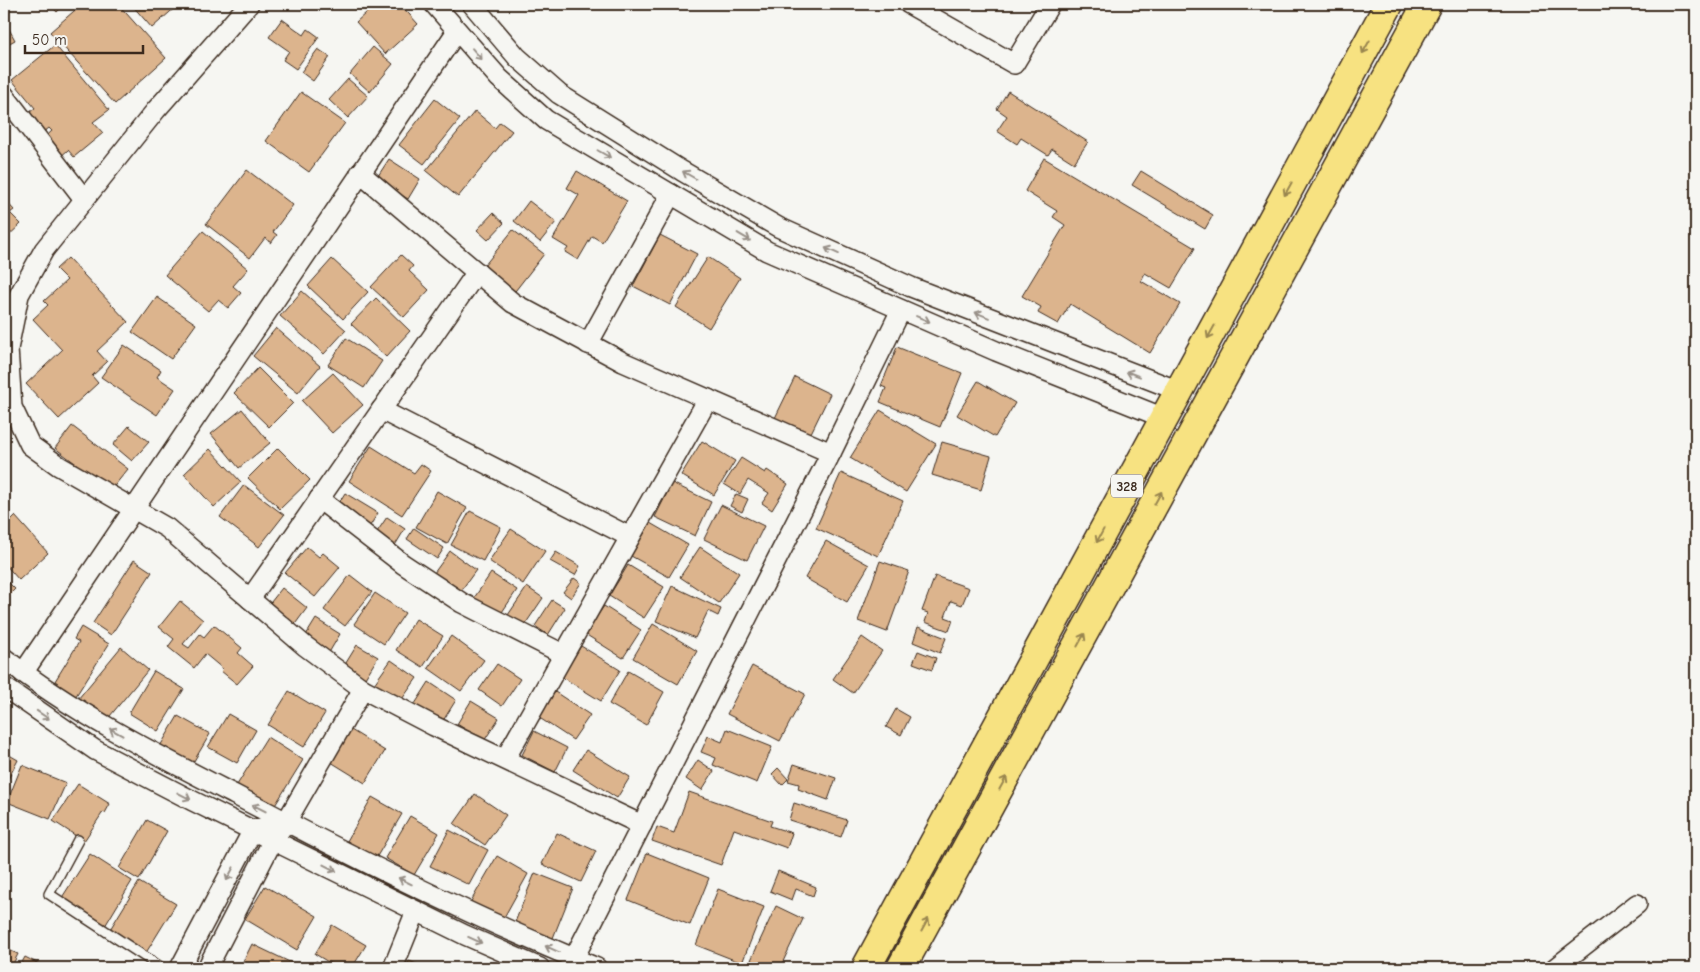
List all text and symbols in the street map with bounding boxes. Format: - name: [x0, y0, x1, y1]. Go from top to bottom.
- scale bar: [25, 22, 142, 54]
- text: 50 m: [32, 31, 67, 49]
- one-way arrow: [1361, 39, 1371, 54]
- one-way arrow: [472, 47, 483, 60]
- one-way arrow: [596, 149, 611, 159]
- one-way arrow: [681, 170, 696, 180]
- one-way arrow: [1283, 182, 1293, 196]
- one-way arrow: [736, 232, 750, 242]
- one-way arrow: [825, 246, 840, 255]
- one-way arrow: [975, 310, 990, 319]
- one-way arrow: [915, 315, 930, 325]
- one-way arrow: [1206, 324, 1215, 339]
- one-way arrow: [1126, 369, 1141, 378]
- road number: 328: [1111, 474, 1143, 498]
- one-way arrow: [1154, 491, 1164, 505]
- one-way arrow: [1095, 529, 1105, 544]
- one-way arrow: [1076, 634, 1086, 648]
- one-way arrow: [36, 710, 50, 720]
- one-way arrow: [109, 726, 124, 736]
- one-way arrow: [999, 776, 1008, 791]
- one-way arrow: [176, 792, 191, 801]
- one-way arrow: [252, 803, 267, 813]
- one-way arrow: [322, 863, 337, 873]
- one-way arrow: [225, 867, 235, 882]
- one-way arrow: [397, 876, 412, 886]
- one-way arrow: [920, 918, 930, 933]
- one-way arrow: [467, 935, 482, 945]
- one-way arrow: [545, 943, 560, 953]

